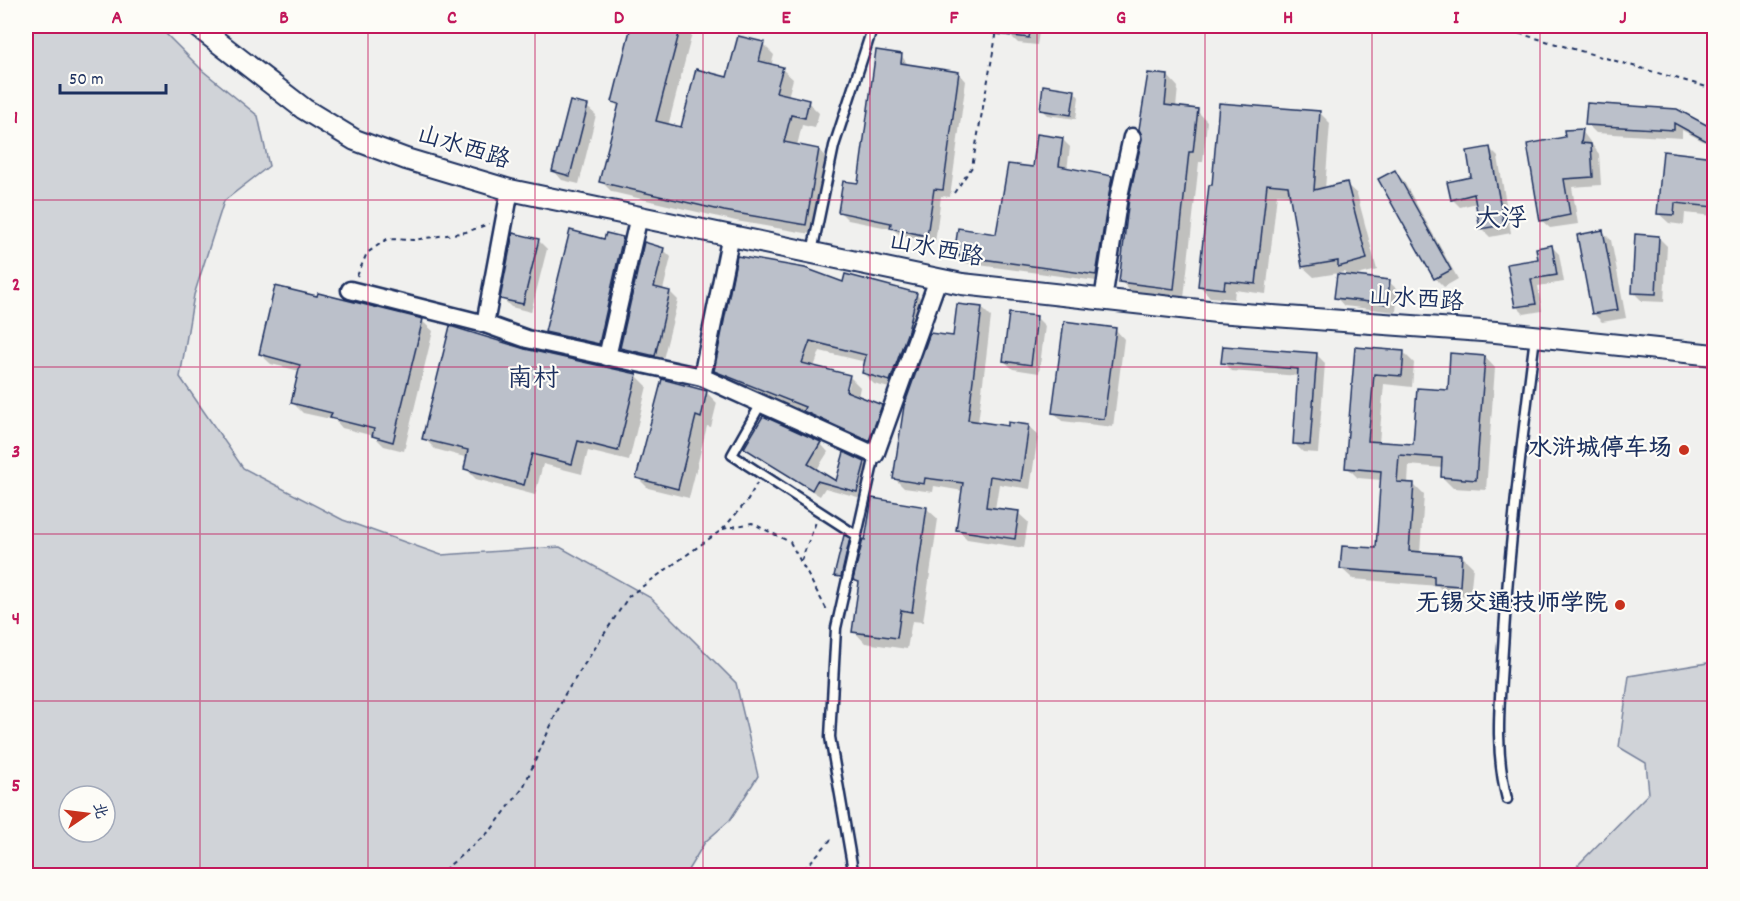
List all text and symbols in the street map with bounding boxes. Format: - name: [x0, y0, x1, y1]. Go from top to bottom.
- text: A: [112, 5, 123, 33]
- text: B: [279, 5, 289, 33]
- text: C: [447, 5, 457, 33]
- text: D: [614, 5, 625, 33]
- text: E: [781, 5, 791, 33]
- text: F: [950, 5, 960, 33]
- text: G: [1116, 5, 1126, 33]
- text: H: [1283, 5, 1293, 33]
- text: I: [1453, 5, 1460, 33]
- text: J: [1619, 5, 1627, 33]
- scale bar: [60, 57, 166, 95]
- text: 50 m: [69, 68, 104, 93]
- text: 1: [14, 105, 18, 133]
- street label: 山水西路: [412, 119, 514, 179]
- district label: 大浮: [1475, 202, 1527, 239]
- street label: 山水西路: [886, 225, 986, 277]
- text: 2: [12, 272, 20, 300]
- street label: 山水西路: [1367, 281, 1465, 321]
- district label: 南村: [507, 362, 559, 399]
- place label: 水浒城停车场: [1528, 433, 1672, 467]
- text: 3: [12, 439, 20, 467]
- marker: 水浒城停车场: [1677, 443, 1691, 457]
- place label: 无锡交通技师学院: [1416, 588, 1608, 622]
- marker: 无锡交通技师学院: [1613, 598, 1627, 612]
- text: 4: [12, 606, 20, 634]
- text: 5: [11, 773, 21, 801]
- north arrow: [57, 784, 117, 844]
- text: 北: [86, 800, 112, 822]

